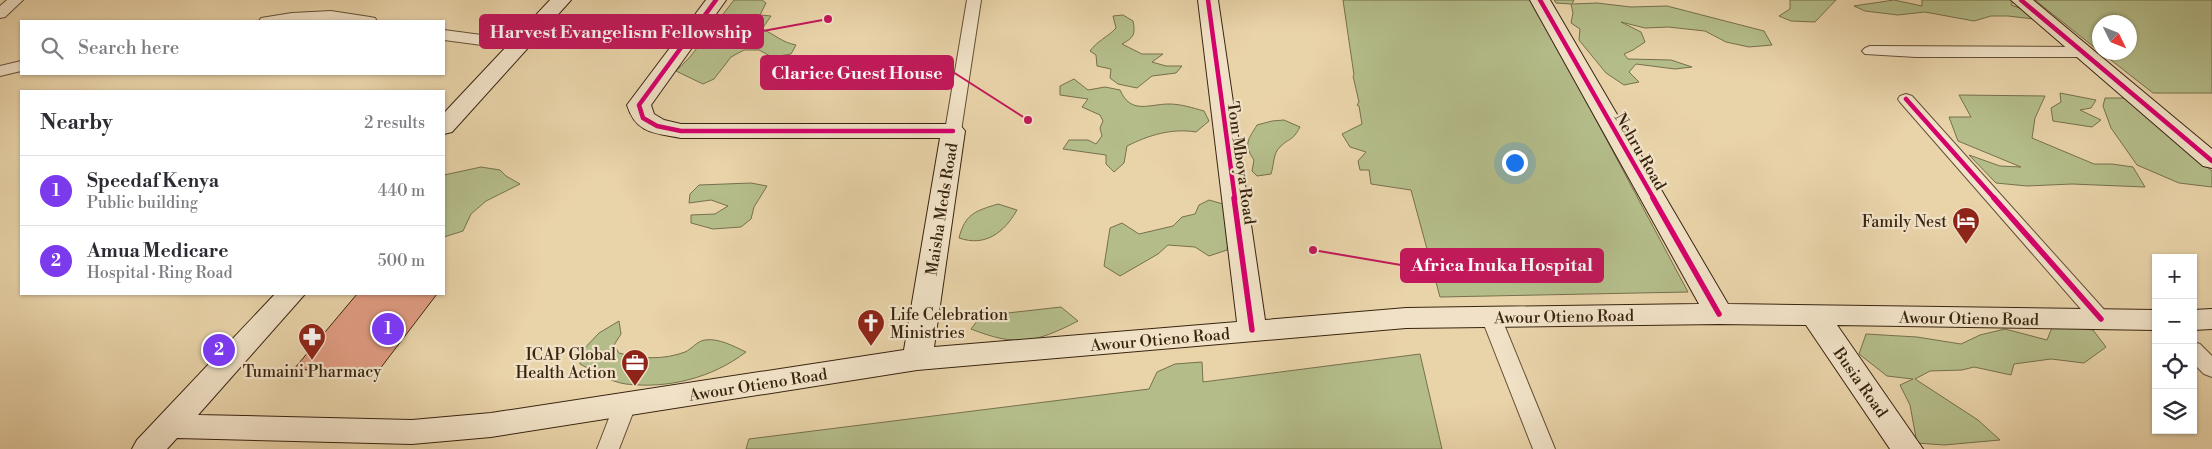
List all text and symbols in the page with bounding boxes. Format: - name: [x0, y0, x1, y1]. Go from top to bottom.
- callout: Harvest Evangelism Fellowship: [480, 15, 763, 48]
- north arrow: [2092, 15, 2137, 60]
- search box: [20, 20, 445, 75]
- text: Harvest Evangelism Fellowship: [490, 21, 752, 44]
- icon: search: [38, 34, 66, 62]
- text: Search here: [78, 36, 179, 60]
- callout: Clarice Guest House: [761, 56, 953, 89]
- text: Clarice Guest House: [771, 62, 943, 85]
- street label: Tom Mboya Road: [1222, 100, 1260, 226]
- street label: Nehru Road: [1610, 109, 1670, 194]
- text: Nearby: [40, 110, 113, 136]
- text: 2 results: [364, 113, 425, 133]
- street label: Maisha Meds Road: [922, 141, 962, 277]
- your location: [1502, 150, 1528, 176]
- text: Speedaf Kenya: [87, 169, 219, 193]
- text: 1: [52, 181, 60, 201]
- text: 440 m: [378, 181, 425, 201]
- text: Public building: [87, 193, 198, 213]
- hotel icon: Family Nest: [1951, 206, 1981, 245]
- place label: Family Nest: [1862, 212, 1947, 232]
- text: Amua Medicare: [87, 239, 229, 263]
- callout: Africa Inuka Hospital: [1401, 249, 1603, 282]
- text: 2: [51, 251, 61, 271]
- text: 500 m: [378, 251, 425, 271]
- text: Africa Inuka Hospital: [1410, 254, 1593, 277]
- map controls: [2152, 254, 2197, 434]
- button: +: [2152, 254, 2197, 299]
- text: Hospital · Ring Road: [87, 263, 233, 283]
- button: −: [2152, 299, 2197, 344]
- place label: Life Celebration Ministries: [890, 305, 1009, 343]
- street label: Awour Otieno Road: [1493, 306, 1634, 328]
- church icon: Life Celebration Ministries: [856, 308, 886, 347]
- street label: Awour Otieno Road: [1898, 308, 2039, 330]
- pin: 1: [372, 310, 404, 348]
- pharmacy icon: Tumaini Pharmacy: [297, 322, 327, 361]
- street label: Awour Otieno Road: [1089, 324, 1231, 356]
- pin: 2: [203, 331, 235, 369]
- street label: Busia Road: [1828, 343, 1892, 422]
- button: locate: [2152, 344, 2197, 389]
- place label: ICAP Global Health Action: [516, 345, 616, 383]
- office icon: ICAP Global Health Action: [620, 348, 650, 387]
- place label: Tumaini Pharmacy: [243, 362, 381, 382]
- street label: Awour Otieno Road: [687, 364, 829, 406]
- button: layers: [2152, 389, 2197, 434]

